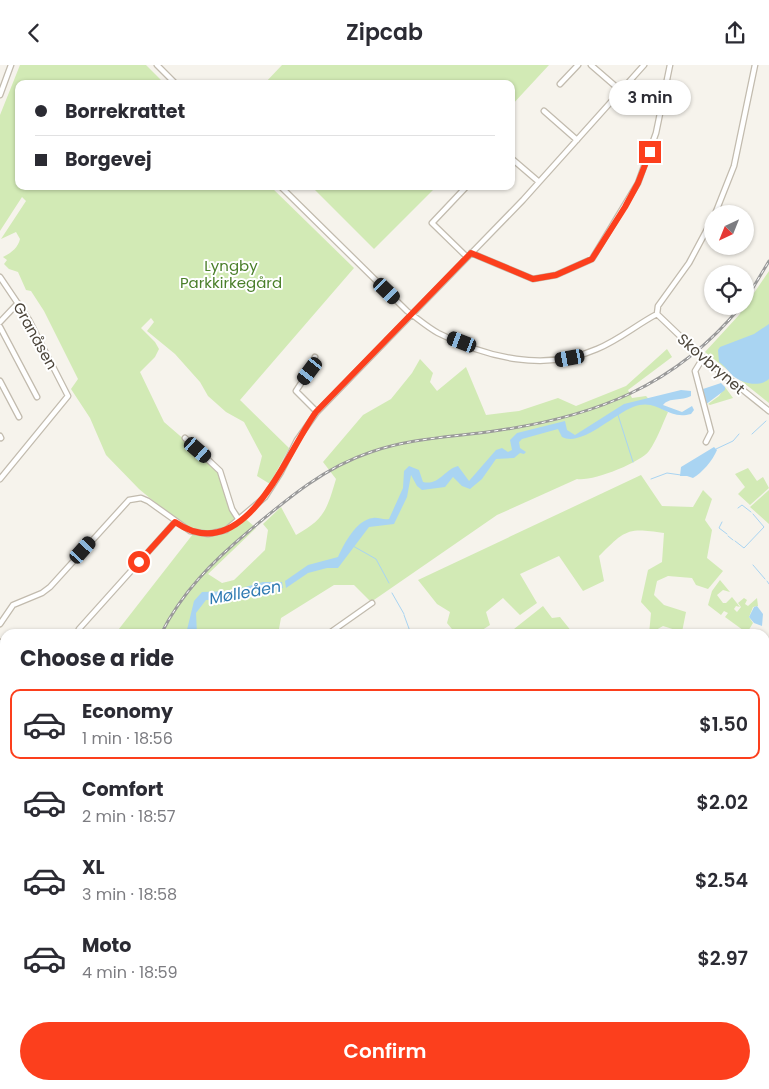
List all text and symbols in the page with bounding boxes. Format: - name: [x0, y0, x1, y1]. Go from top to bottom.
- text: Zipcab: [346, 17, 423, 48]
- icon: back: [20, 19, 48, 47]
- icon: share: [721, 19, 749, 47]
- callout: 3 min: [609, 79, 691, 114]
- text: 3 min: [627, 86, 673, 109]
- text: Borrekrattet: [65, 98, 185, 125]
- route end: [639, 141, 661, 163]
- text: Borgevej: [65, 146, 152, 173]
- north arrow: [704, 205, 754, 255]
- map controls: [704, 205, 754, 315]
- park label: Lyngby Parkkirkegård: [180, 255, 282, 293]
- button: locate: [704, 265, 754, 315]
- car: [370, 275, 403, 307]
- street label: Granåsen: [8, 298, 63, 373]
- street label: Skovbrynet: [673, 328, 750, 399]
- car: [445, 330, 478, 354]
- car: [553, 348, 586, 368]
- car: [294, 355, 325, 387]
- car: [181, 434, 214, 466]
- car: [67, 534, 98, 566]
- route start: [128, 551, 150, 573]
- water label: Mølleåen: [207, 575, 283, 610]
- text: Choose a ride: [20, 643, 174, 674]
- text: Economy: [82, 698, 173, 725]
- icon: car: [22, 702, 67, 747]
- text: $1.50: [699, 711, 748, 738]
- text: 1 min · 18:56: [82, 727, 173, 750]
- text: Comfort: [82, 776, 164, 803]
- icon: car: [22, 780, 67, 825]
- text: $2.02: [697, 789, 748, 816]
- text: 2 min · 18:57: [82, 805, 175, 828]
- text: XL: [82, 854, 105, 881]
- icon: car: [22, 858, 67, 903]
- text: $2.54: [695, 867, 748, 894]
- text: 3 min · 18:58: [82, 883, 177, 906]
- text: Moto: [82, 932, 131, 959]
- icon: car: [22, 936, 67, 981]
- text: $2.97: [697, 945, 748, 972]
- text: 4 min · 18:59: [82, 961, 178, 984]
- button: Confirm: [20, 1022, 750, 1080]

